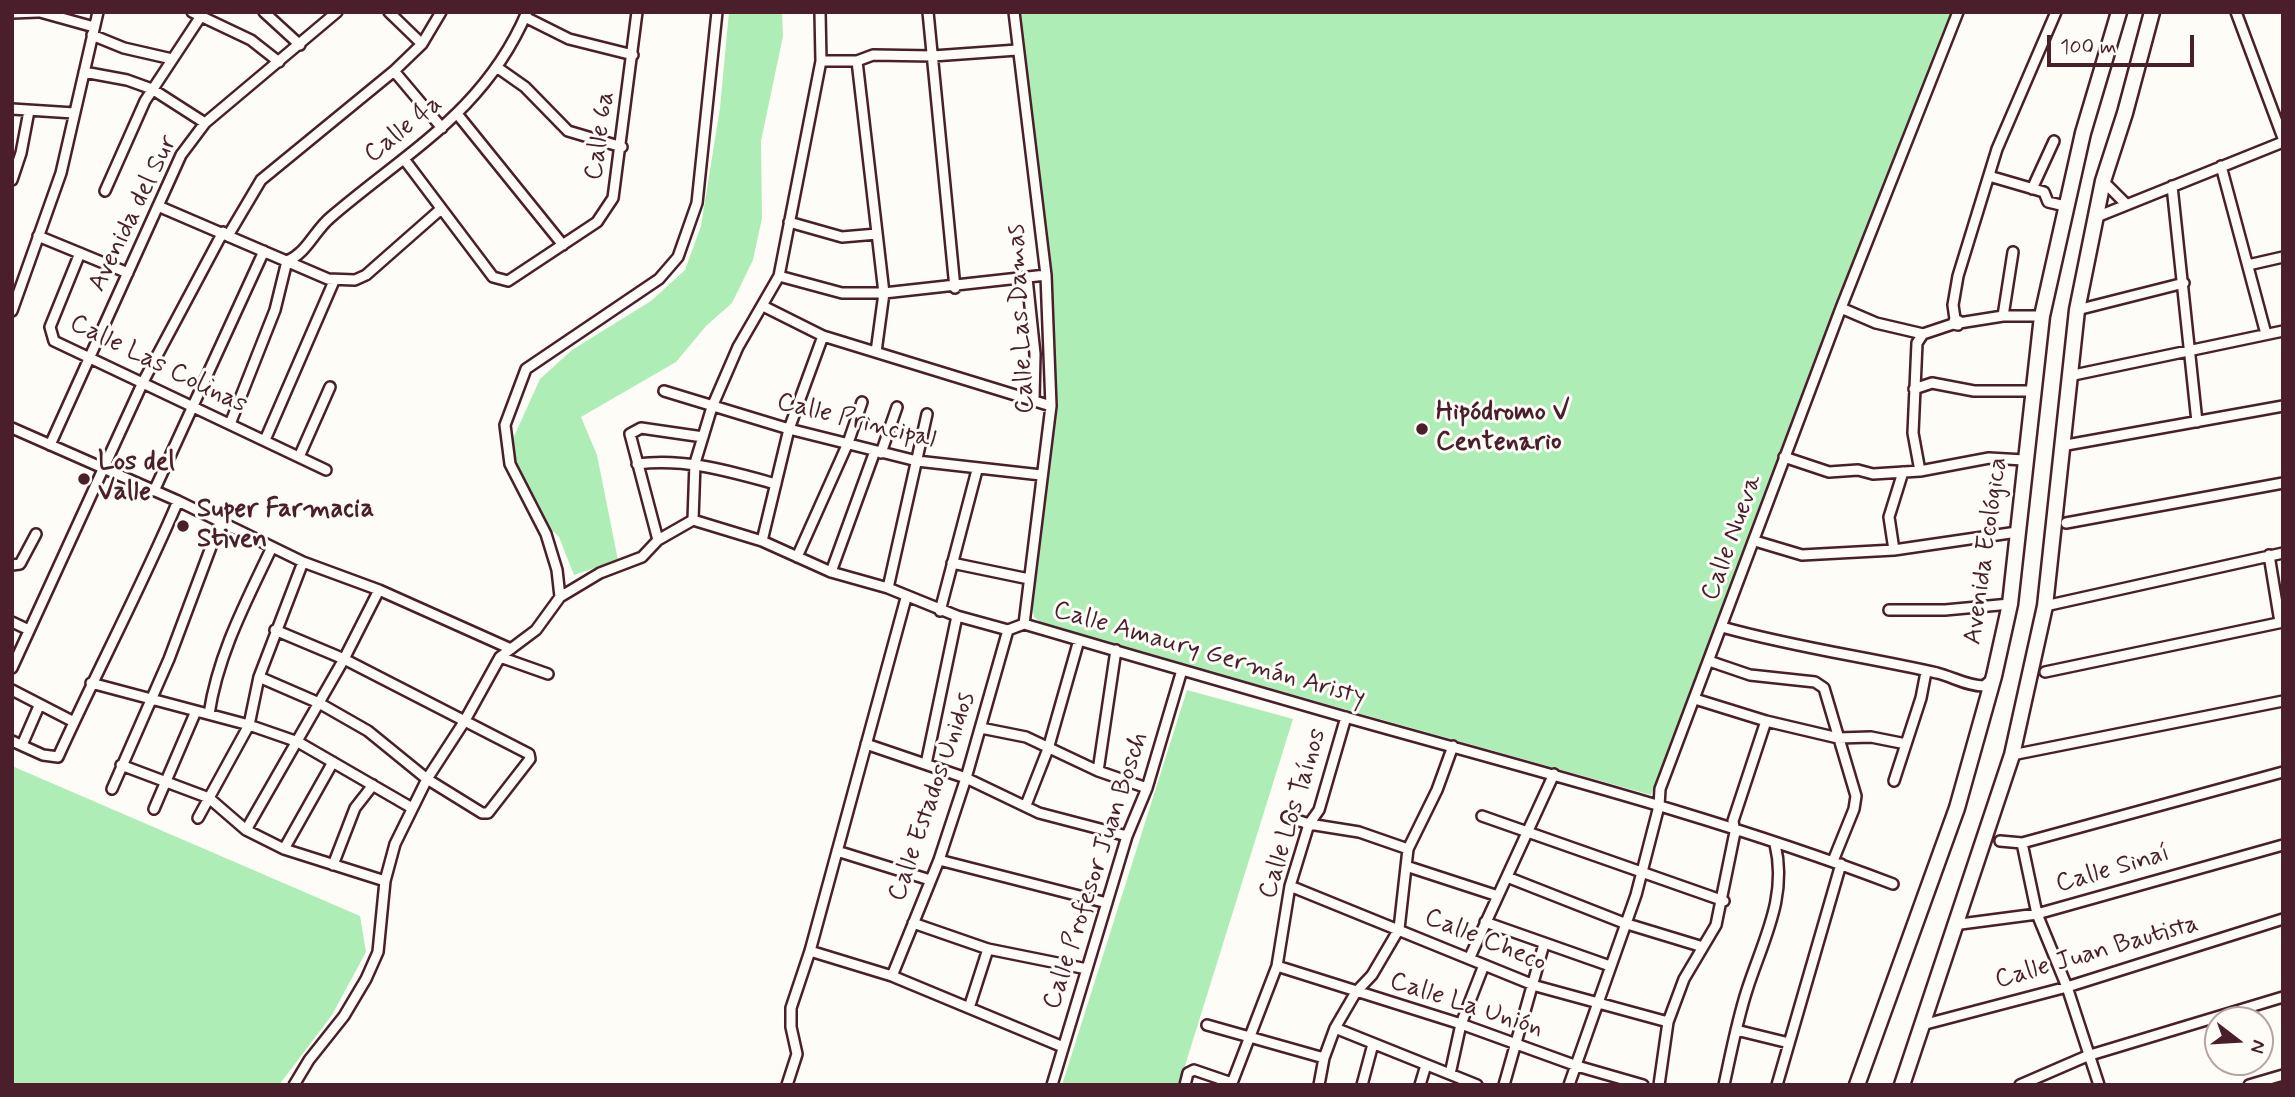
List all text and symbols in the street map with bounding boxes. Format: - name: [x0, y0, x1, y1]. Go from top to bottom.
- scale bar: [2050, 21, 2197, 65]
- text: 100 m: [2060, 33, 2116, 61]
- street label: Calle 4a: [359, 89, 449, 171]
- street label: Calle 6a: [579, 89, 623, 183]
- street label: Avenida del Sur: [83, 131, 185, 297]
- street label: Calle Las Damas: [1001, 223, 1043, 415]
- street label: Calle Las Colinas: [64, 308, 252, 422]
- street label: Calle Principal: [773, 387, 939, 457]
- place label: Hipódromo V Centenario: [1436, 398, 1570, 460]
- marker: Hipódromo V Centenario: [1414, 421, 1430, 437]
- place label: Los del Valle: [98, 448, 175, 510]
- street label: Avenida Ecológica: [1958, 455, 2016, 647]
- marker: Los del Valle: [76, 471, 92, 487]
- street label: Calle Nueva: [1696, 471, 1770, 605]
- place label: Super Farmacia Stiven: [197, 495, 374, 556]
- marker: Super Farmacia Stiven: [175, 518, 191, 534]
- street label: Calle Amaury Germán Aristy: [1049, 595, 1369, 715]
- street label: Calle Estados Unidos: [883, 688, 983, 906]
- street label: Calle Los Taínos: [1253, 725, 1335, 903]
- street label: Calle Profesor Juan Bosch: [1037, 728, 1157, 1014]
- street label: Calle Sinaí: [2052, 839, 2174, 901]
- street label: Calle Checo: [1420, 902, 1550, 980]
- street label: Calle Juan Bautista: [1992, 909, 2202, 997]
- street label: Calle La Unión: [1385, 967, 1547, 1045]
- north arrow: [2204, 1006, 2274, 1076]
- text: N: [2244, 1037, 2271, 1056]

